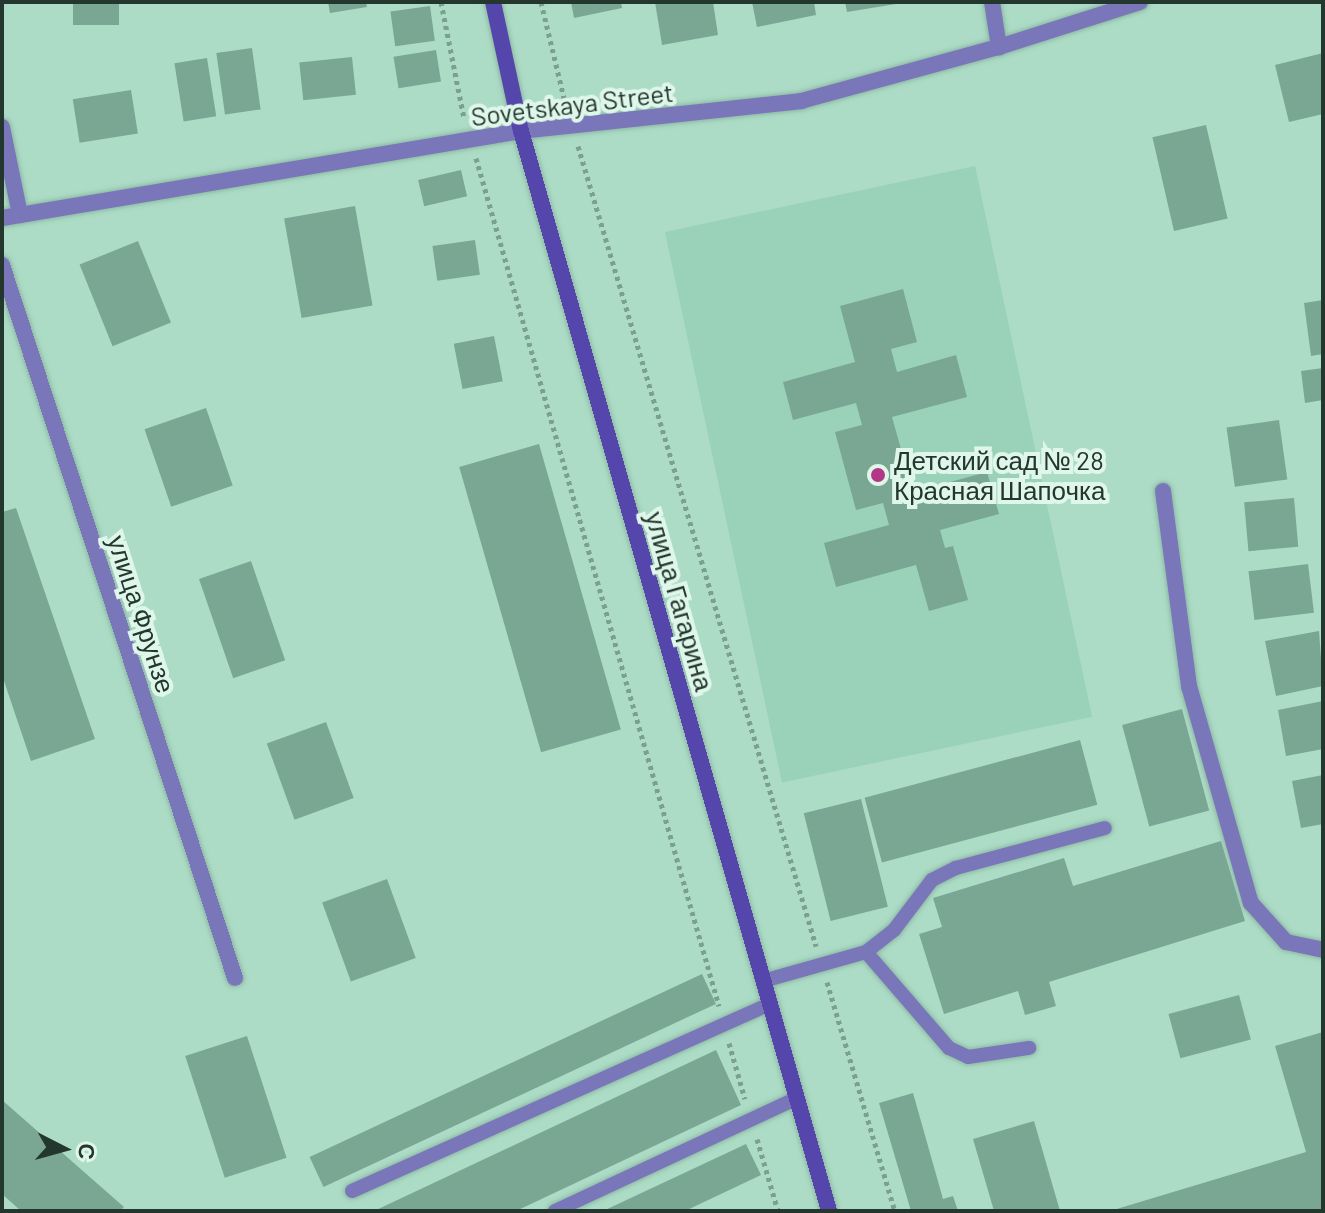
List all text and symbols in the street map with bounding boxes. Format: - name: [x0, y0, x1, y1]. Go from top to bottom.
- street label: Sovetskaya Street: [469, 76, 675, 132]
- place label: Детский сад № 28 Красная Шапочка: [894, 444, 1105, 506]
- marker: Детский сад № 28 Красная Шапочка: [869, 466, 887, 484]
- street label: улица Гагарина: [640, 508, 720, 694]
- street label: улица Фрунзе: [102, 531, 182, 697]
- north arrow: [24, 1109, 104, 1189]
- text: С: [74, 1142, 102, 1161]

